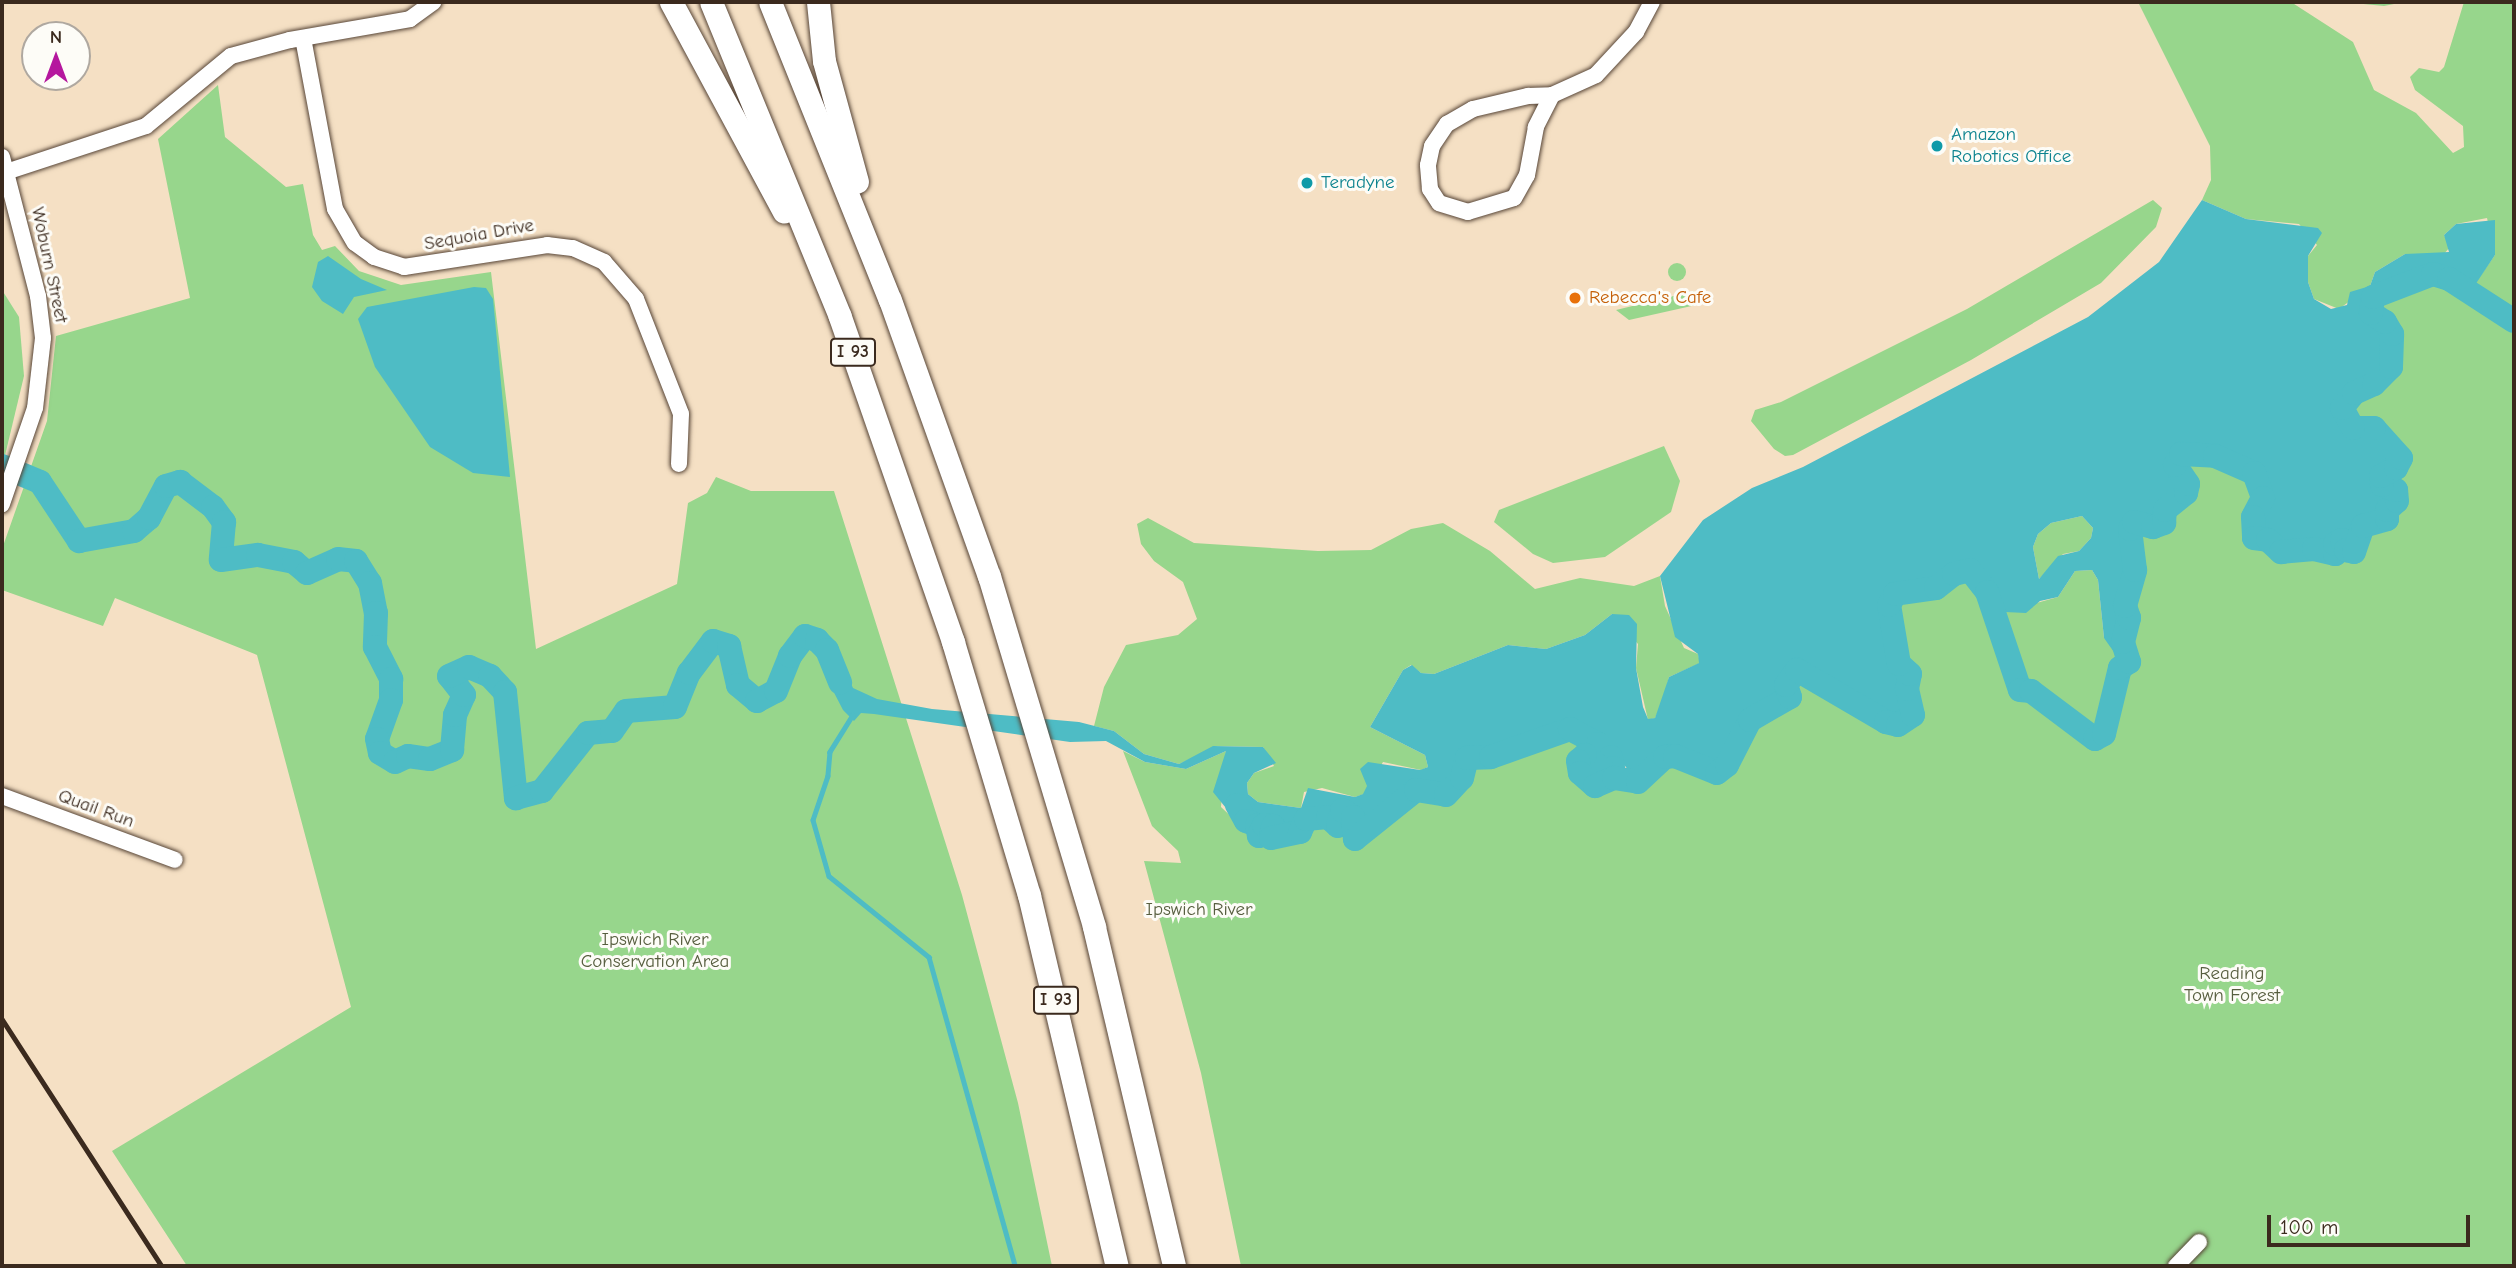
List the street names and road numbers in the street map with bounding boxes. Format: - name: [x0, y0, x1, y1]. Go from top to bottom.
- street label: Woburn Street: [26, 205, 72, 325]
- street label: Sequoia Drive: [422, 214, 536, 256]
- road number: I 93: [828, 338, 878, 366]
- street label: Quail Run: [55, 785, 137, 833]
- road number: I 93: [1032, 986, 1080, 1015]

